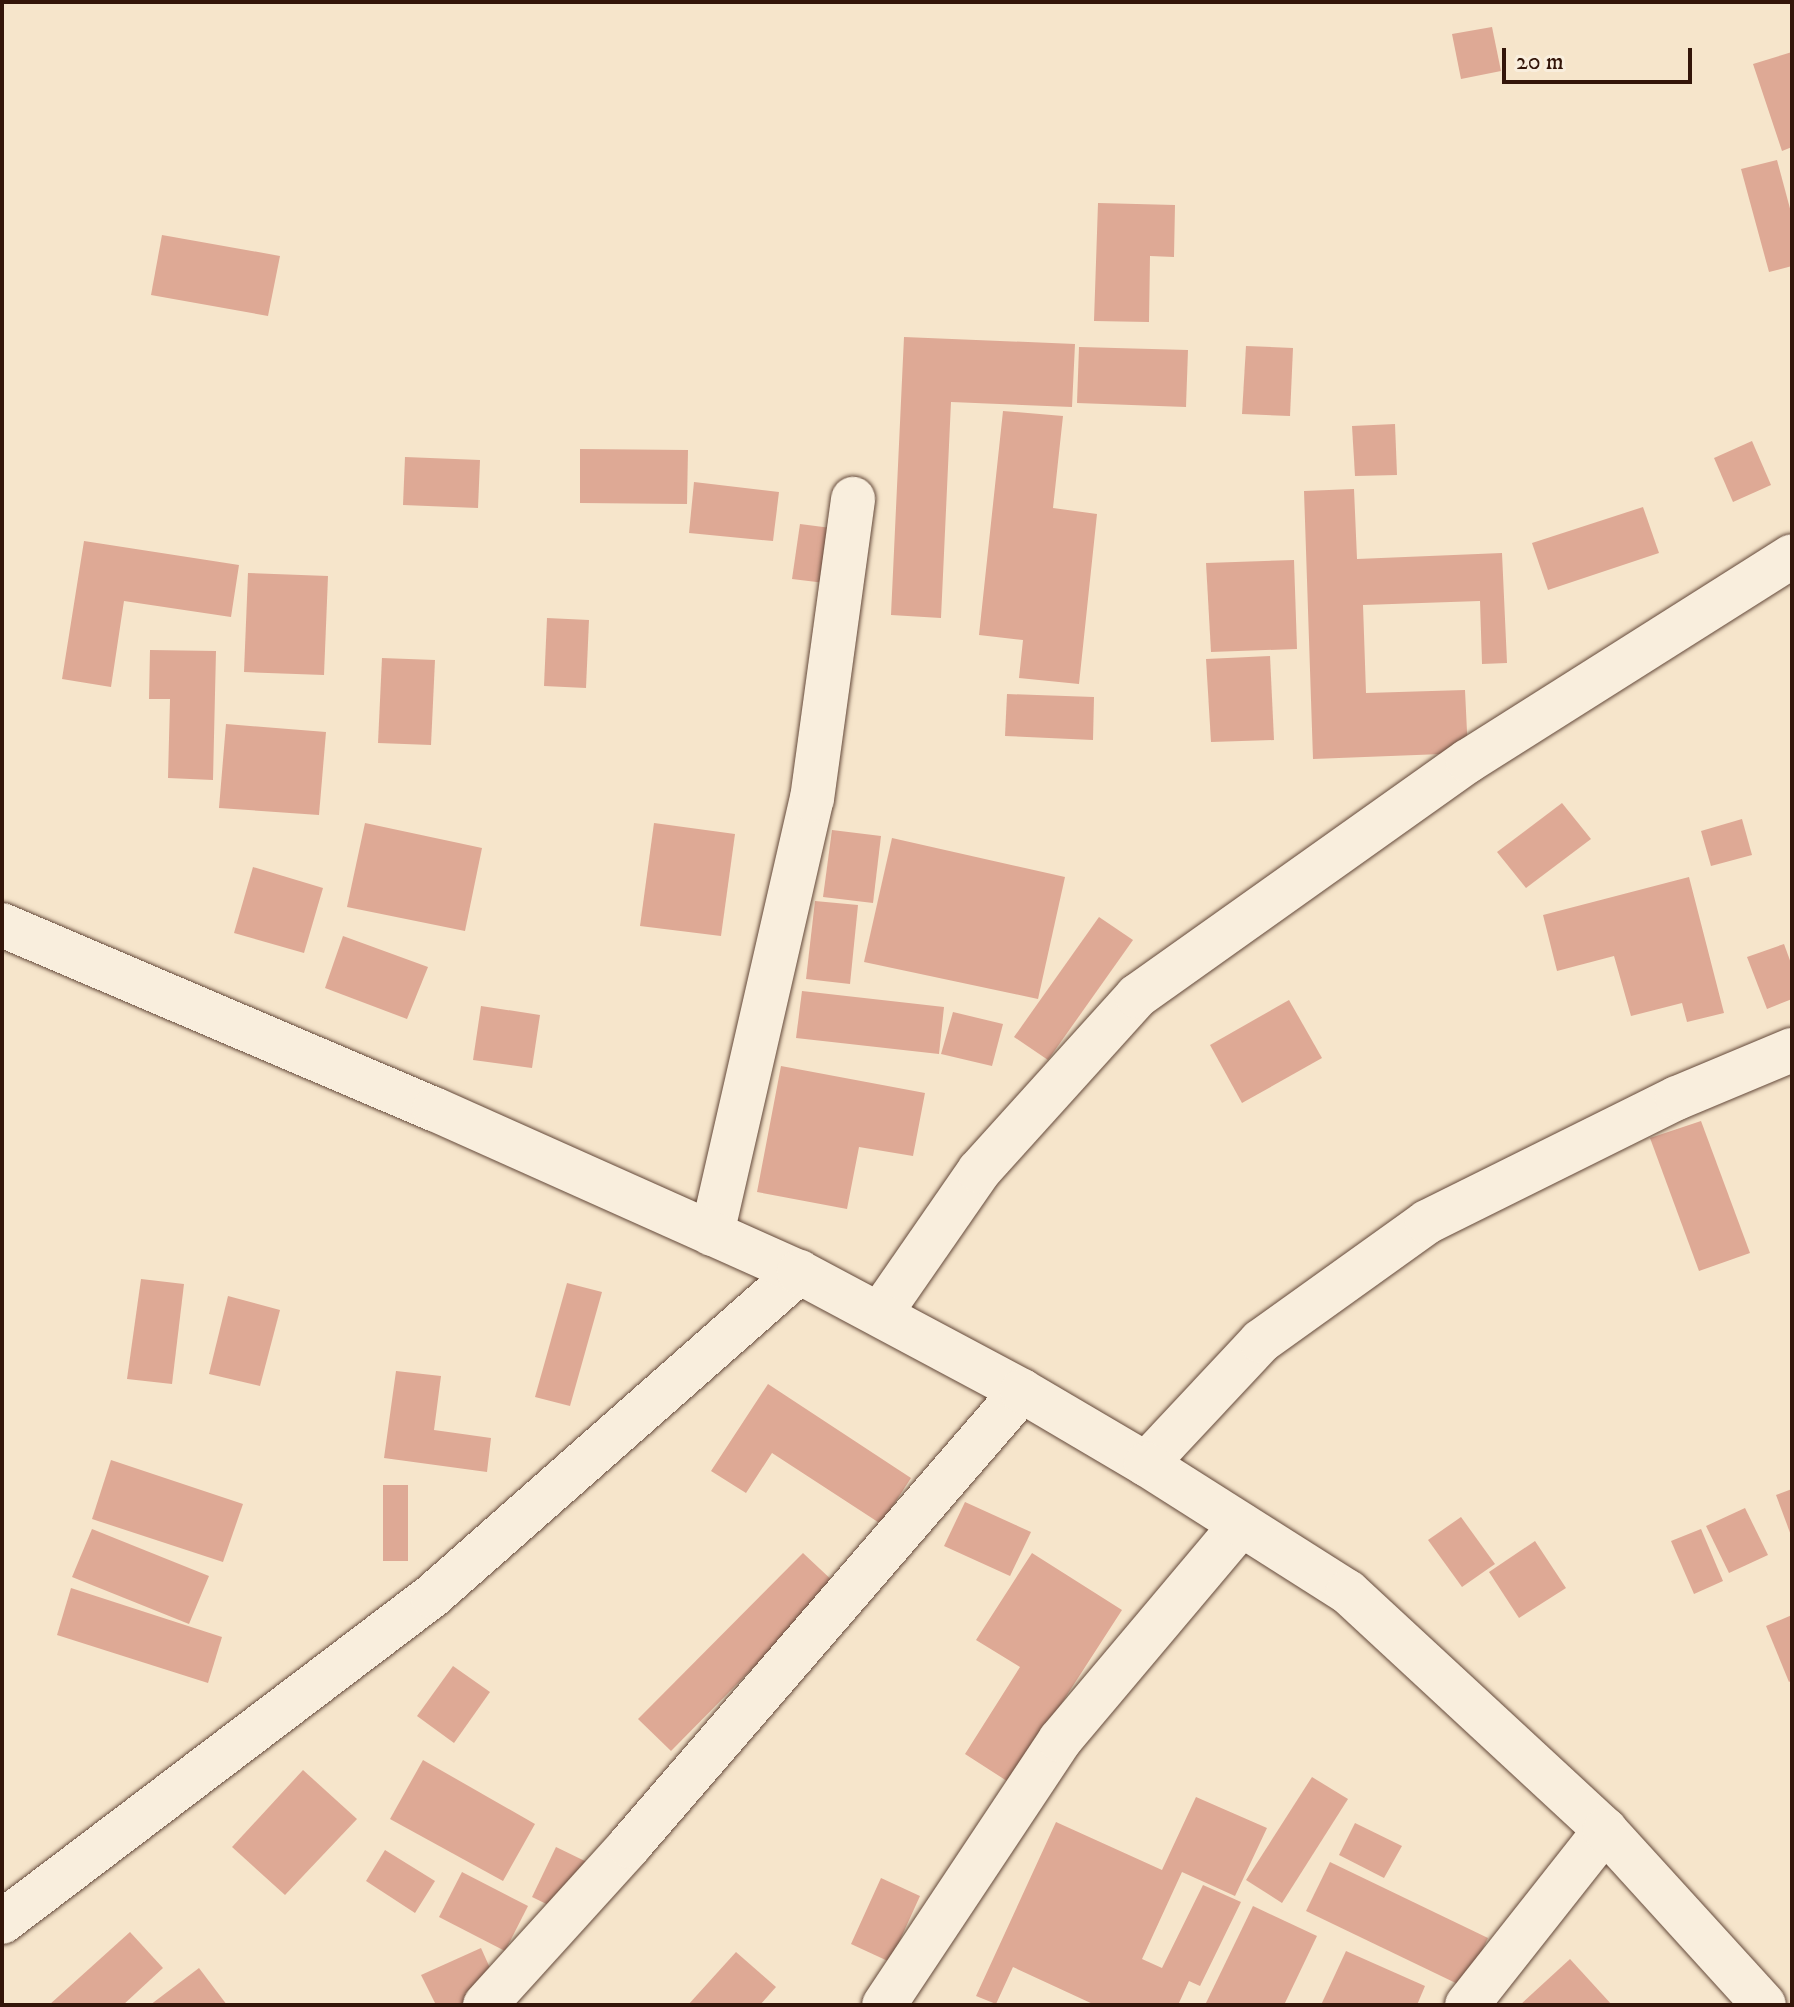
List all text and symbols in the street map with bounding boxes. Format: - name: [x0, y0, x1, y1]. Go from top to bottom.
- scale bar: [1506, 32, 1696, 82]
- text: 20 m: [1516, 47, 1564, 77]

